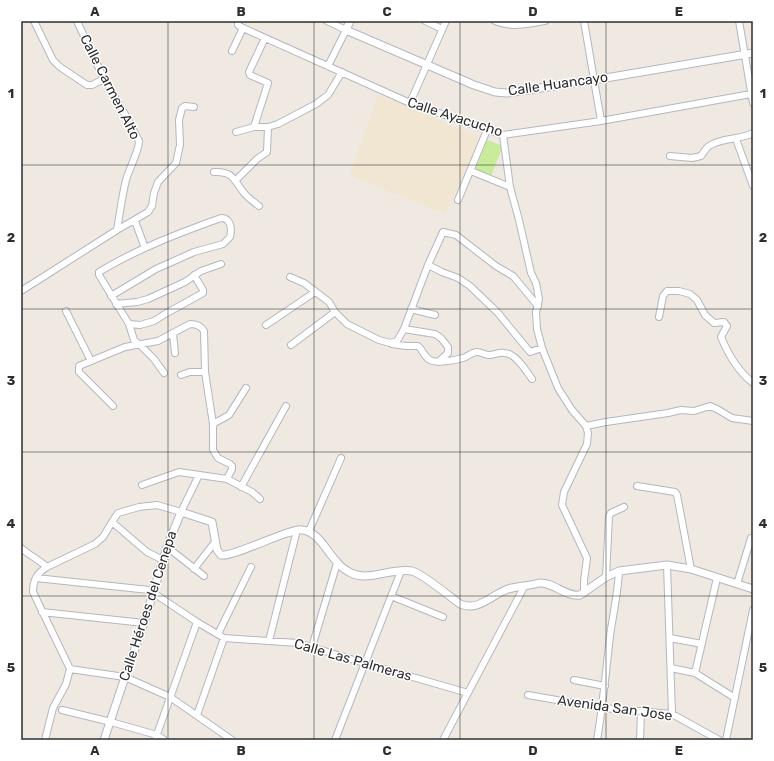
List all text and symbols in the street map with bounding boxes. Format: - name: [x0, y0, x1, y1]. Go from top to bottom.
- text: A: [90, 4, 100, 19]
- text: B: [236, 4, 246, 19]
- text: C: [382, 4, 392, 19]
- text: D: [528, 4, 538, 19]
- text: E: [675, 4, 683, 19]
- street label: Calle Carmen Alto: [76, 32, 144, 142]
- street label: Calle Huancayo: [507, 69, 609, 99]
- text: 1: [8, 86, 14, 101]
- text: 1: [760, 86, 766, 101]
- street label: Calle Ayacucho: [405, 94, 505, 140]
- text: 2: [7, 230, 15, 245]
- text: 2: [759, 230, 767, 245]
- text: 3: [7, 373, 16, 388]
- text: 3: [759, 373, 768, 388]
- text: 4: [7, 516, 16, 531]
- text: 4: [759, 516, 768, 531]
- street label: Calle Héroes del Cenepa: [116, 529, 180, 683]
- street label: Calle Las Palmeras: [292, 635, 414, 685]
- text: 5: [7, 660, 15, 675]
- text: 5: [759, 660, 767, 675]
- street label: Avenida San Jose: [556, 692, 674, 725]
- text: A: [90, 743, 100, 758]
- text: B: [236, 743, 246, 758]
- text: C: [382, 743, 392, 758]
- text: D: [528, 743, 538, 758]
- text: E: [675, 743, 683, 758]

